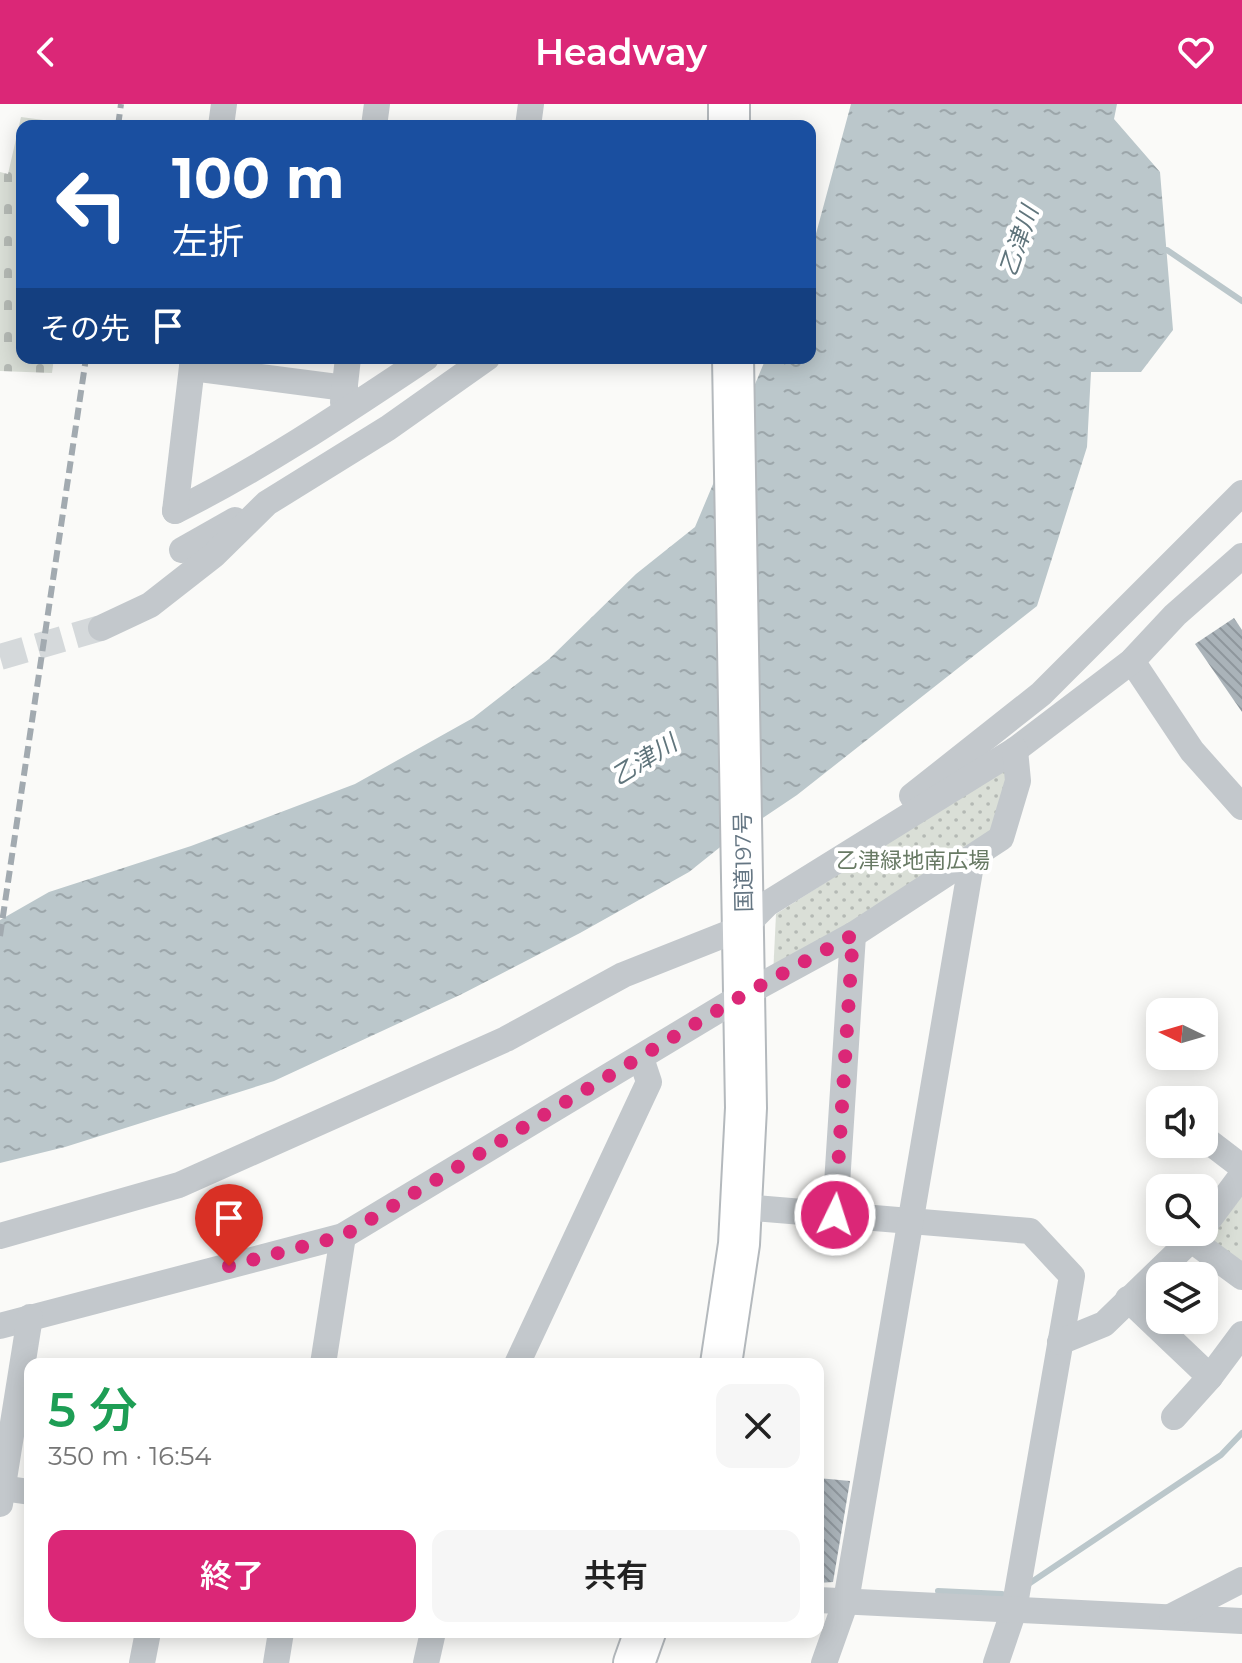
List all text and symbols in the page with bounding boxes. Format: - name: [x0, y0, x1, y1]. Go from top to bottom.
- icon: back: [24, 30, 68, 74]
- text: Headway: [535, 30, 707, 74]
- icon: heart: [1174, 30, 1218, 74]
- text: 100 m: [172, 144, 345, 212]
- icon: left: [40, 152, 144, 256]
- water label: 乙津川: [993, 199, 1045, 280]
- text: 左折: [172, 219, 244, 263]
- icon: arrive: [146, 304, 190, 348]
- text: その先: [40, 310, 130, 347]
- water label: 乙津川: [606, 727, 684, 791]
- street label: 国道197号: [729, 812, 758, 912]
- park label: 乙津緑地南広場: [836, 847, 990, 874]
- north arrow: [1146, 998, 1218, 1070]
- map controls: [1146, 998, 1218, 1334]
- button: sound: [1146, 1086, 1218, 1158]
- position arrow: [793, 1173, 877, 1257]
- button: search: [1146, 1174, 1218, 1246]
- pin: [195, 1184, 263, 1266]
- icon: arrive: [207, 1196, 251, 1240]
- button: layers: [1146, 1262, 1218, 1334]
- text: 5 分: [48, 1381, 137, 1439]
- button: close: [716, 1384, 800, 1468]
- text: 350 m · 16:54: [48, 1440, 212, 1472]
- button: 終了: [48, 1530, 416, 1622]
- button: 共有: [432, 1530, 800, 1622]

